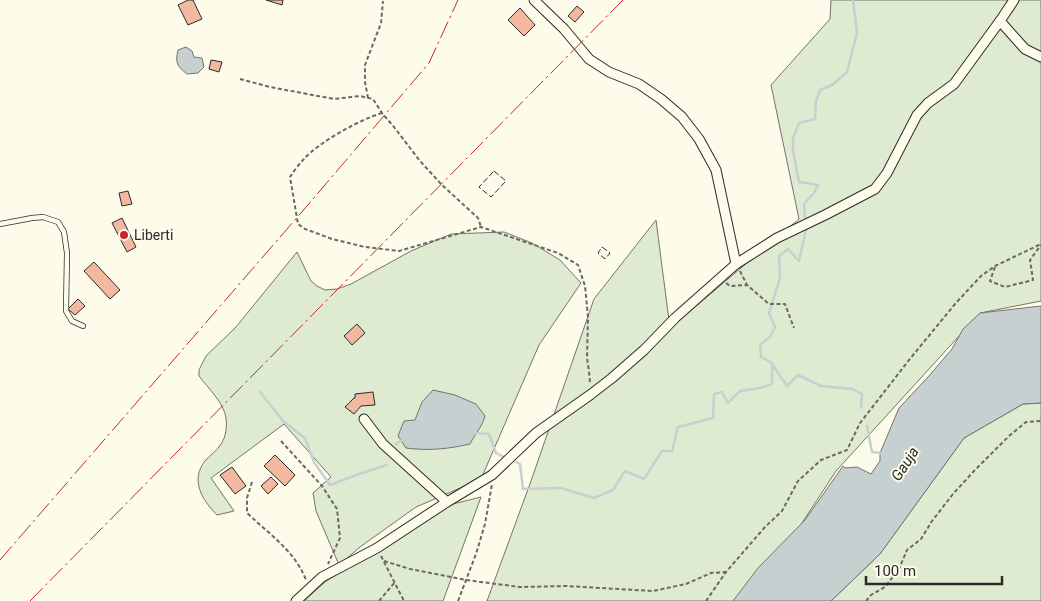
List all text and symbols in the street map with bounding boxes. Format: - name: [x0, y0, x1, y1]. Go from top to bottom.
- place label: Liberti: [134, 227, 173, 243]
- marker: Liberti: [118, 229, 130, 241]
- water label: Gauja: [887, 443, 923, 485]
- scale bar: [866, 554, 1002, 586]
- text: 100 m: [874, 562, 916, 580]

